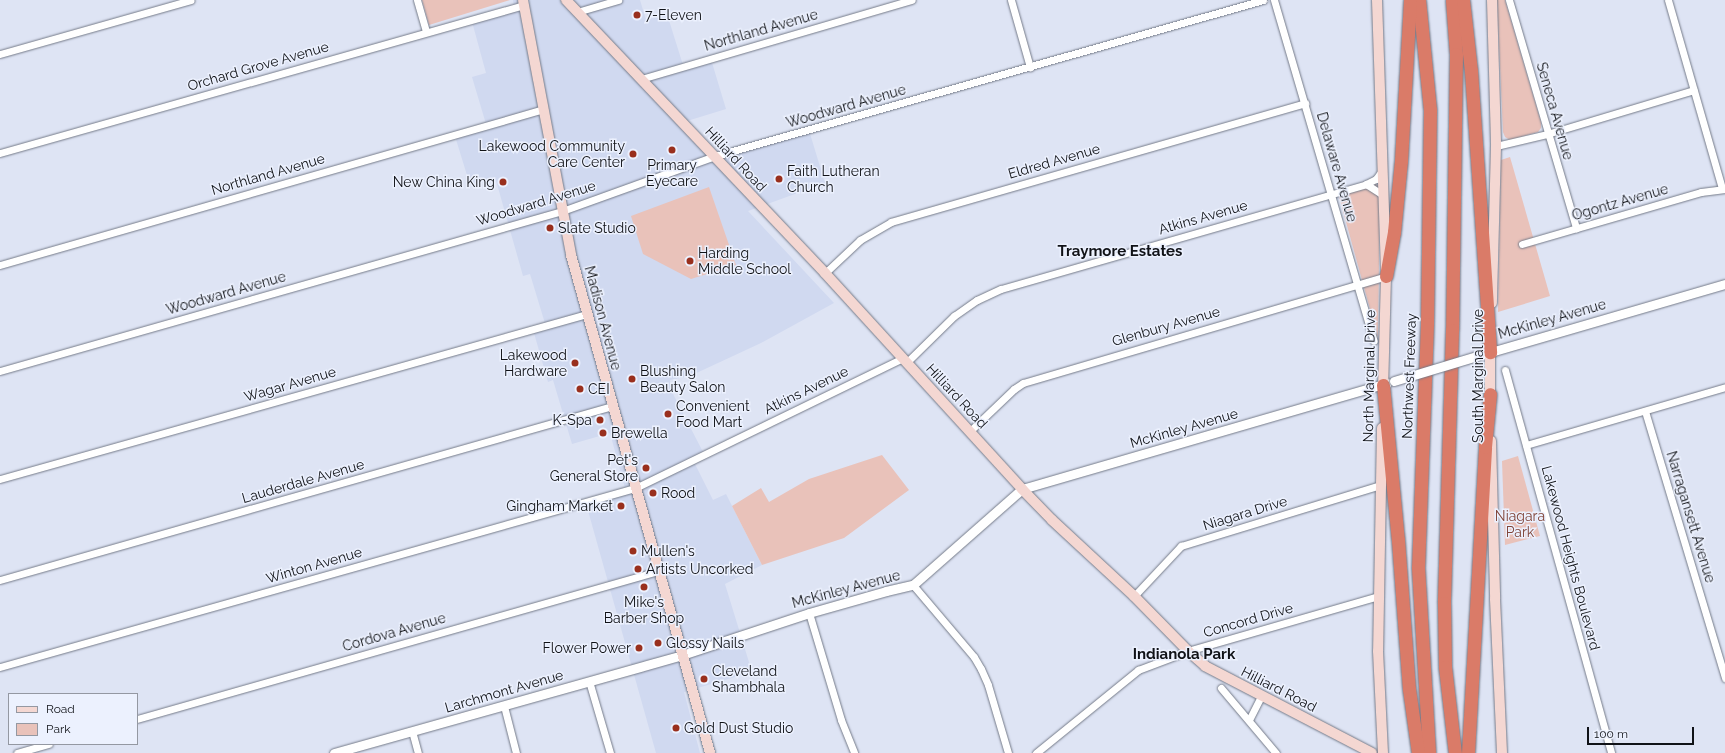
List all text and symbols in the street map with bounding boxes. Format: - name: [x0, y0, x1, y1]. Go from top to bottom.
- street label: Northland Avenue: [702, 6, 820, 54]
- place label: 7-Eleven: [645, 7, 702, 23]
- marker: 7-Eleven: [632, 10, 642, 20]
- street label: Orchard Grove Avenue: [185, 38, 331, 94]
- street label: Seneca Avenue: [1533, 60, 1577, 162]
- street label: Woodward Avenue: [784, 81, 908, 131]
- street label: Delaware Avenue: [1313, 110, 1361, 224]
- street label: Hilliard Road: [702, 123, 770, 195]
- place label: Lakewood Community Care Center: [479, 138, 625, 170]
- street label: Eldred Avenue: [1006, 140, 1102, 182]
- marker: Primary Eyecare: [667, 145, 677, 155]
- marker: Lakewood Community Care Center: [628, 149, 638, 159]
- street label: Northland Avenue: [209, 150, 327, 198]
- place label: Primary Eyecare: [646, 157, 698, 190]
- place label: Faith Lutheran Church: [787, 163, 880, 196]
- place label: New China King: [392, 174, 495, 190]
- marker: Faith Lutheran Church: [774, 174, 784, 184]
- street label: Woodward Avenue: [474, 177, 598, 229]
- marker: New China King: [498, 177, 508, 187]
- street label: Ogontz Avenue: [1570, 180, 1670, 224]
- street label: Atkins Avenue: [1156, 196, 1250, 238]
- place label: Slate Studio: [558, 220, 636, 236]
- marker: Slate Studio: [545, 223, 555, 233]
- district label: Traymore Estates: [1058, 243, 1182, 261]
- place label: Harding Middle School: [698, 245, 791, 278]
- marker: Harding Middle School: [685, 256, 695, 266]
- street label: Madison Avenue: [581, 264, 625, 372]
- street label: Woodward Avenue: [164, 268, 288, 318]
- street label: McKinley Avenue: [1496, 295, 1608, 343]
- street label: Glenbury Avenue: [1110, 302, 1222, 350]
- street label: North Marginal Drive: [1359, 309, 1379, 443]
- street label: South Marginal Drive: [1470, 309, 1486, 443]
- street label: Northwest Freeway: [1398, 313, 1420, 439]
- place label: Lakewood Hardware: [500, 347, 567, 380]
- marker: Lakewood Hardware: [570, 358, 580, 368]
- street label: Hilliard Road: [923, 360, 991, 432]
- street label: Atkins Avenue: [761, 362, 851, 418]
- street label: Wagar Avenue: [242, 363, 338, 405]
- place label: Blushing Beauty Salon: [640, 363, 726, 396]
- marker: Blushing Beauty Salon: [627, 374, 637, 384]
- place label: CEI: [588, 381, 610, 397]
- marker: CEI: [575, 384, 585, 394]
- place label: Convenient Food Mart: [676, 398, 750, 430]
- street label: McKinley Avenue: [1128, 404, 1240, 452]
- marker: Convenient Food Mart: [663, 409, 673, 419]
- place label: K-Spa: [553, 412, 592, 428]
- marker: K-Spa: [595, 415, 605, 425]
- place label: Brewella: [611, 425, 668, 441]
- marker: Brewella: [598, 428, 608, 438]
- street label: Narragansett Avenue: [1663, 449, 1719, 585]
- place label: Pet's General Store: [549, 452, 638, 484]
- street label: Lauderdale Avenue: [240, 455, 366, 507]
- marker: Pet's General Store: [641, 463, 651, 473]
- street label: Lakewood Heights Boulevard: [1538, 464, 1604, 652]
- place label: Rood: [661, 485, 695, 501]
- marker: Rood: [648, 488, 658, 498]
- street label: Niagara Drive: [1201, 492, 1289, 534]
- place label: Gingham Market: [506, 498, 613, 514]
- marker: Gingham Market: [616, 501, 626, 511]
- park label: Niagara Park: [1495, 508, 1545, 540]
- street label: Winton Avenue: [264, 543, 364, 587]
- place label: Mullen's: [641, 543, 695, 559]
- marker: Mullen's: [628, 546, 638, 556]
- place label: Artists Uncorked: [646, 561, 753, 577]
- marker: Artists Uncorked: [633, 564, 643, 574]
- street label: McKinley Avenue: [790, 566, 902, 612]
- marker: Mike's Barber Shop: [639, 582, 649, 592]
- place label: Mike's Barber Shop: [604, 594, 684, 626]
- street label: Concord Drive: [1201, 599, 1295, 641]
- street label: Cordova Avenue: [340, 609, 448, 655]
- place label: Glossy Nails: [666, 635, 745, 651]
- marker: Glossy Nails: [653, 638, 663, 648]
- place label: Flower Power: [542, 640, 631, 656]
- marker: Flower Power: [634, 643, 644, 653]
- district label: Indianola Park: [1133, 646, 1235, 664]
- place label: Cleveland Shambhala: [712, 663, 785, 696]
- street label: Hilliard Road: [1239, 663, 1319, 715]
- street label: Larchmont Avenue: [443, 666, 565, 716]
- marker: Cleveland Shambhala: [699, 674, 709, 684]
- legend: [8, 693, 138, 745]
- text: Road: [46, 702, 75, 716]
- scale bar: [1589, 719, 1696, 745]
- place label: Gold Dust Studio: [684, 720, 793, 736]
- text: Park: [46, 722, 71, 736]
- marker: Gold Dust Studio: [671, 723, 681, 733]
- text: 100 m: [1594, 727, 1628, 741]

